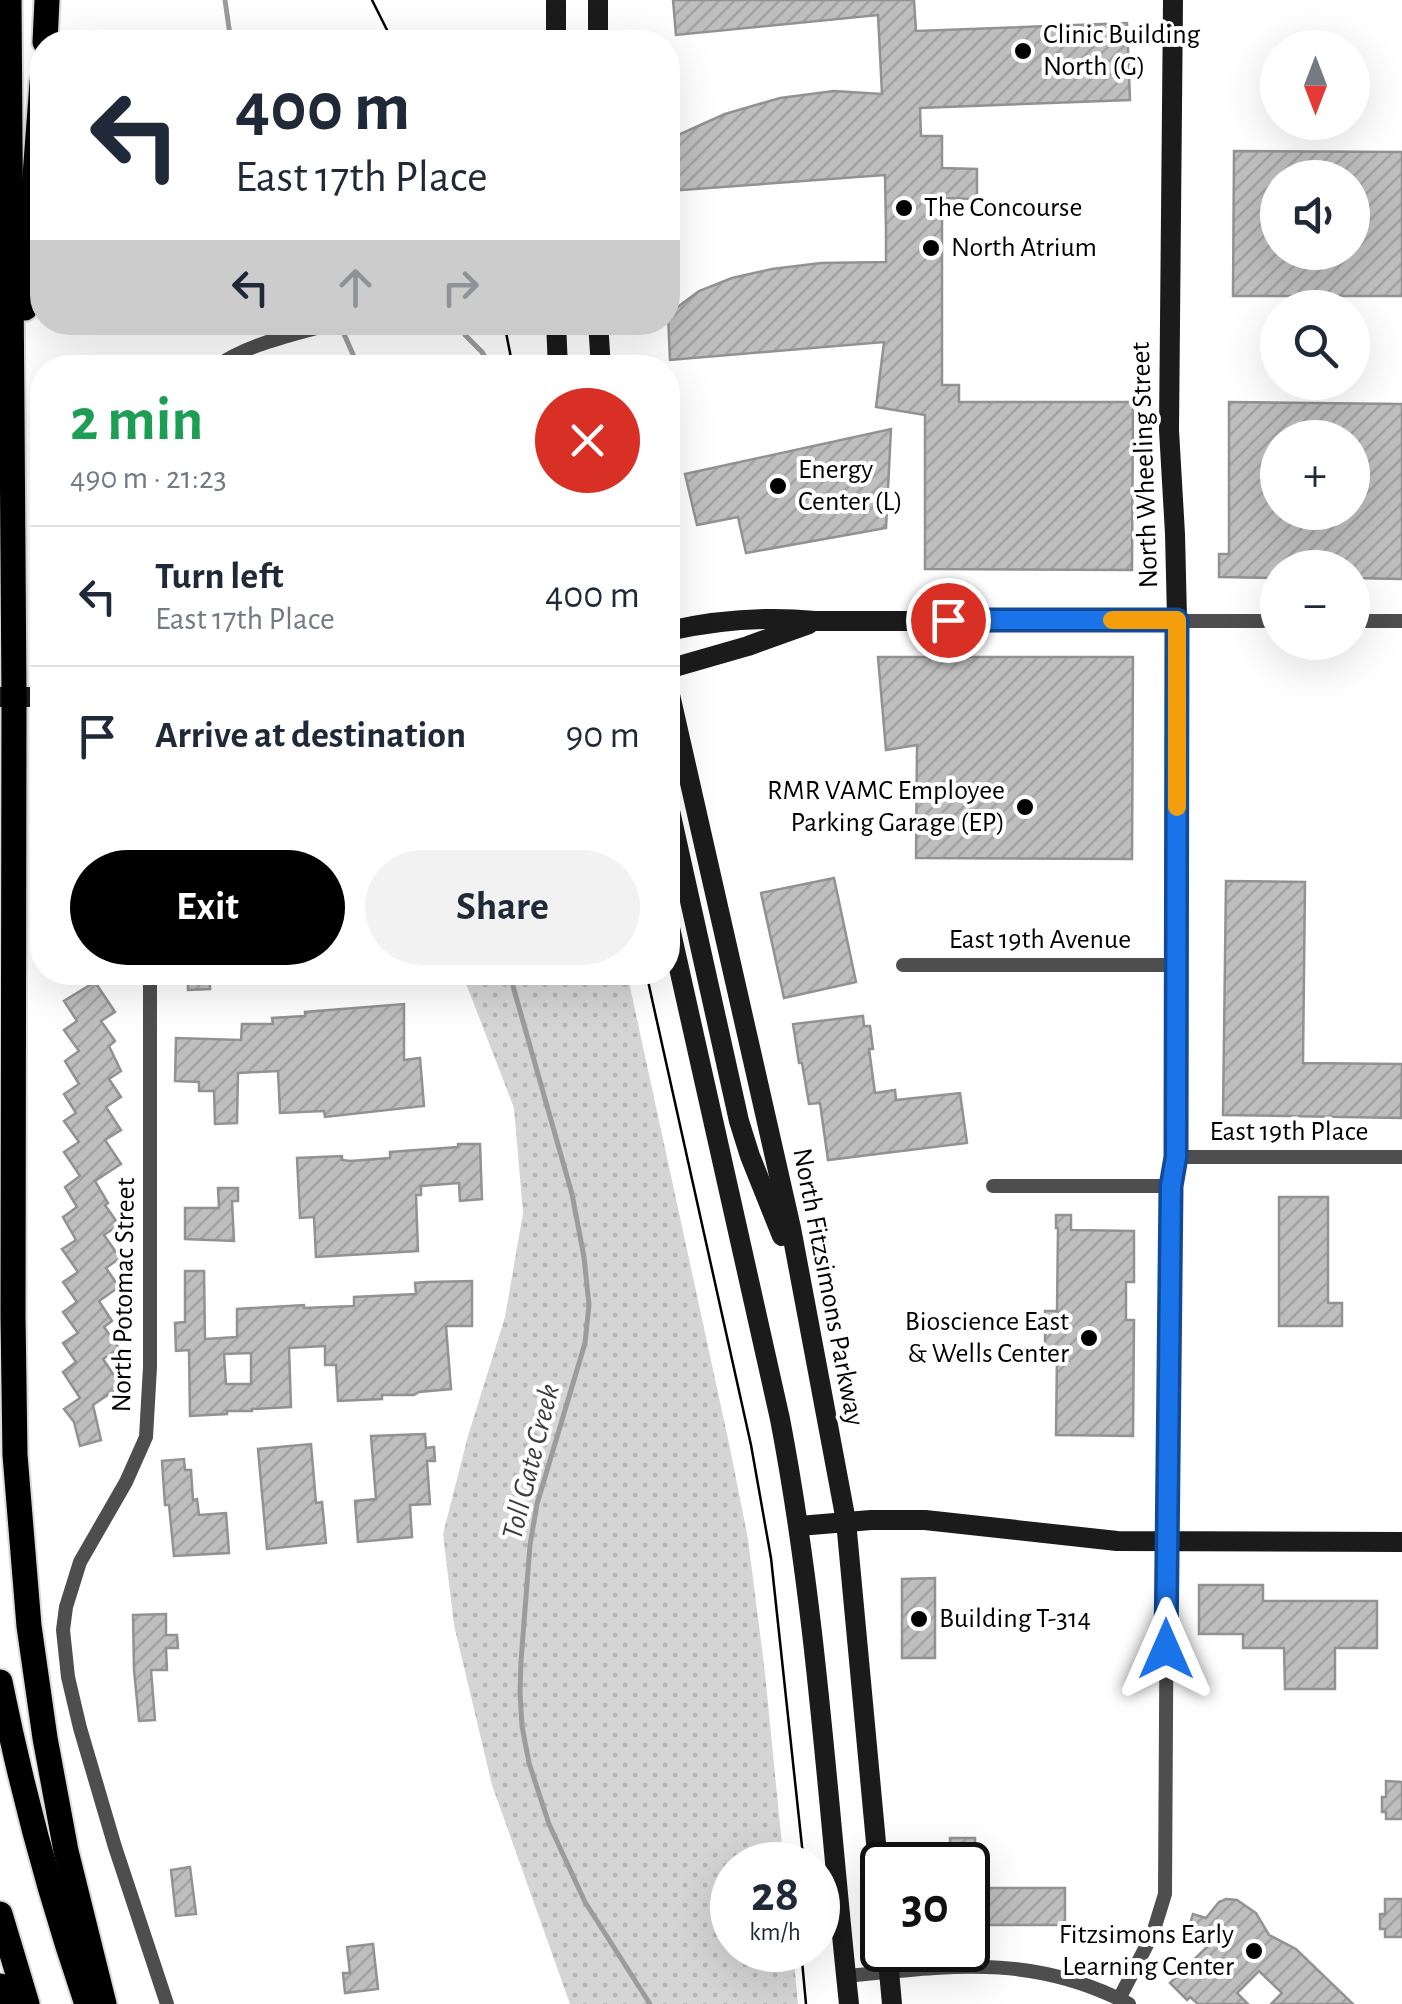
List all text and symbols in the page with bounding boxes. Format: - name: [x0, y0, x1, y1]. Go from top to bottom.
- place label: Clinic Building North (G): [1043, 21, 1201, 81]
- north arrow: [1260, 30, 1370, 140]
- map controls: [1260, 30, 1370, 660]
- marker: Clinic Building North (G): [1012, 40, 1034, 62]
- icon: left: [70, 70, 200, 200]
- text: 400 m: [235, 73, 410, 143]
- text: East 17th Place: [235, 155, 488, 200]
- button: sound: [1260, 160, 1370, 270]
- place label: The Concourse: [924, 194, 1082, 222]
- marker: The Concourse: [893, 197, 915, 219]
- place label: North Atrium: [951, 234, 1097, 262]
- marker: North Atrium: [920, 237, 942, 259]
- icon: left: [223, 260, 278, 315]
- icon: ahead: [328, 260, 383, 315]
- icon: right: [433, 260, 488, 315]
- button: search: [1260, 290, 1370, 400]
- street label: North Wheeling Street: [1127, 341, 1163, 589]
- button: close: [535, 388, 640, 493]
- text: 2 min: [70, 391, 203, 451]
- button: +: [1260, 420, 1370, 530]
- place label: Energy Center (L): [798, 456, 903, 516]
- text: 490 m · 21:23: [70, 462, 227, 494]
- marker: Energy Center (L): [767, 475, 789, 497]
- button: −: [1260, 550, 1370, 660]
- text: Turn left: [155, 558, 283, 596]
- icon: left: [70, 569, 125, 624]
- text: 400 m: [545, 577, 640, 615]
- pin: [906, 578, 991, 663]
- icon: arrive: [921, 593, 976, 648]
- text: East 17th Place: [155, 603, 335, 635]
- icon: arrive: [70, 709, 125, 764]
- text: Arrive at destination: [155, 717, 466, 755]
- text: 90 m: [565, 717, 640, 755]
- place label: RMR VAMC Employee Parking Garage (EP): [767, 777, 1005, 837]
- marker: RMR VAMC Employee Parking Garage (EP): [1014, 796, 1036, 818]
- button: Exit: [70, 850, 345, 965]
- button: Share: [365, 850, 640, 965]
- street label: East 19th Avenue: [949, 926, 1131, 954]
- street label: East 19th Place: [1210, 1118, 1368, 1146]
- street label: North Fitzsimons Parkway: [787, 1146, 869, 1428]
- street label: North Potomac Street: [108, 1177, 140, 1413]
- place label: Bioscience East & Wells Center: [905, 1308, 1069, 1368]
- marker: Bioscience East & Wells Center: [1078, 1327, 1100, 1349]
- water label: Toll Gate Creek: [497, 1381, 565, 1543]
- position arrow: [1114, 1597, 1218, 1701]
- place label: Building T-314: [939, 1605, 1091, 1633]
- marker: Building T-314: [908, 1608, 930, 1630]
- speed limit sign: 30: [860, 1842, 990, 1972]
- text: 28: [751, 1870, 799, 1920]
- text: km/h: [749, 1920, 801, 1945]
- place label: Fitzsimons Early Learning Center: [1059, 1921, 1234, 1981]
- marker: Fitzsimons Early Learning Center: [1243, 1940, 1265, 1962]

